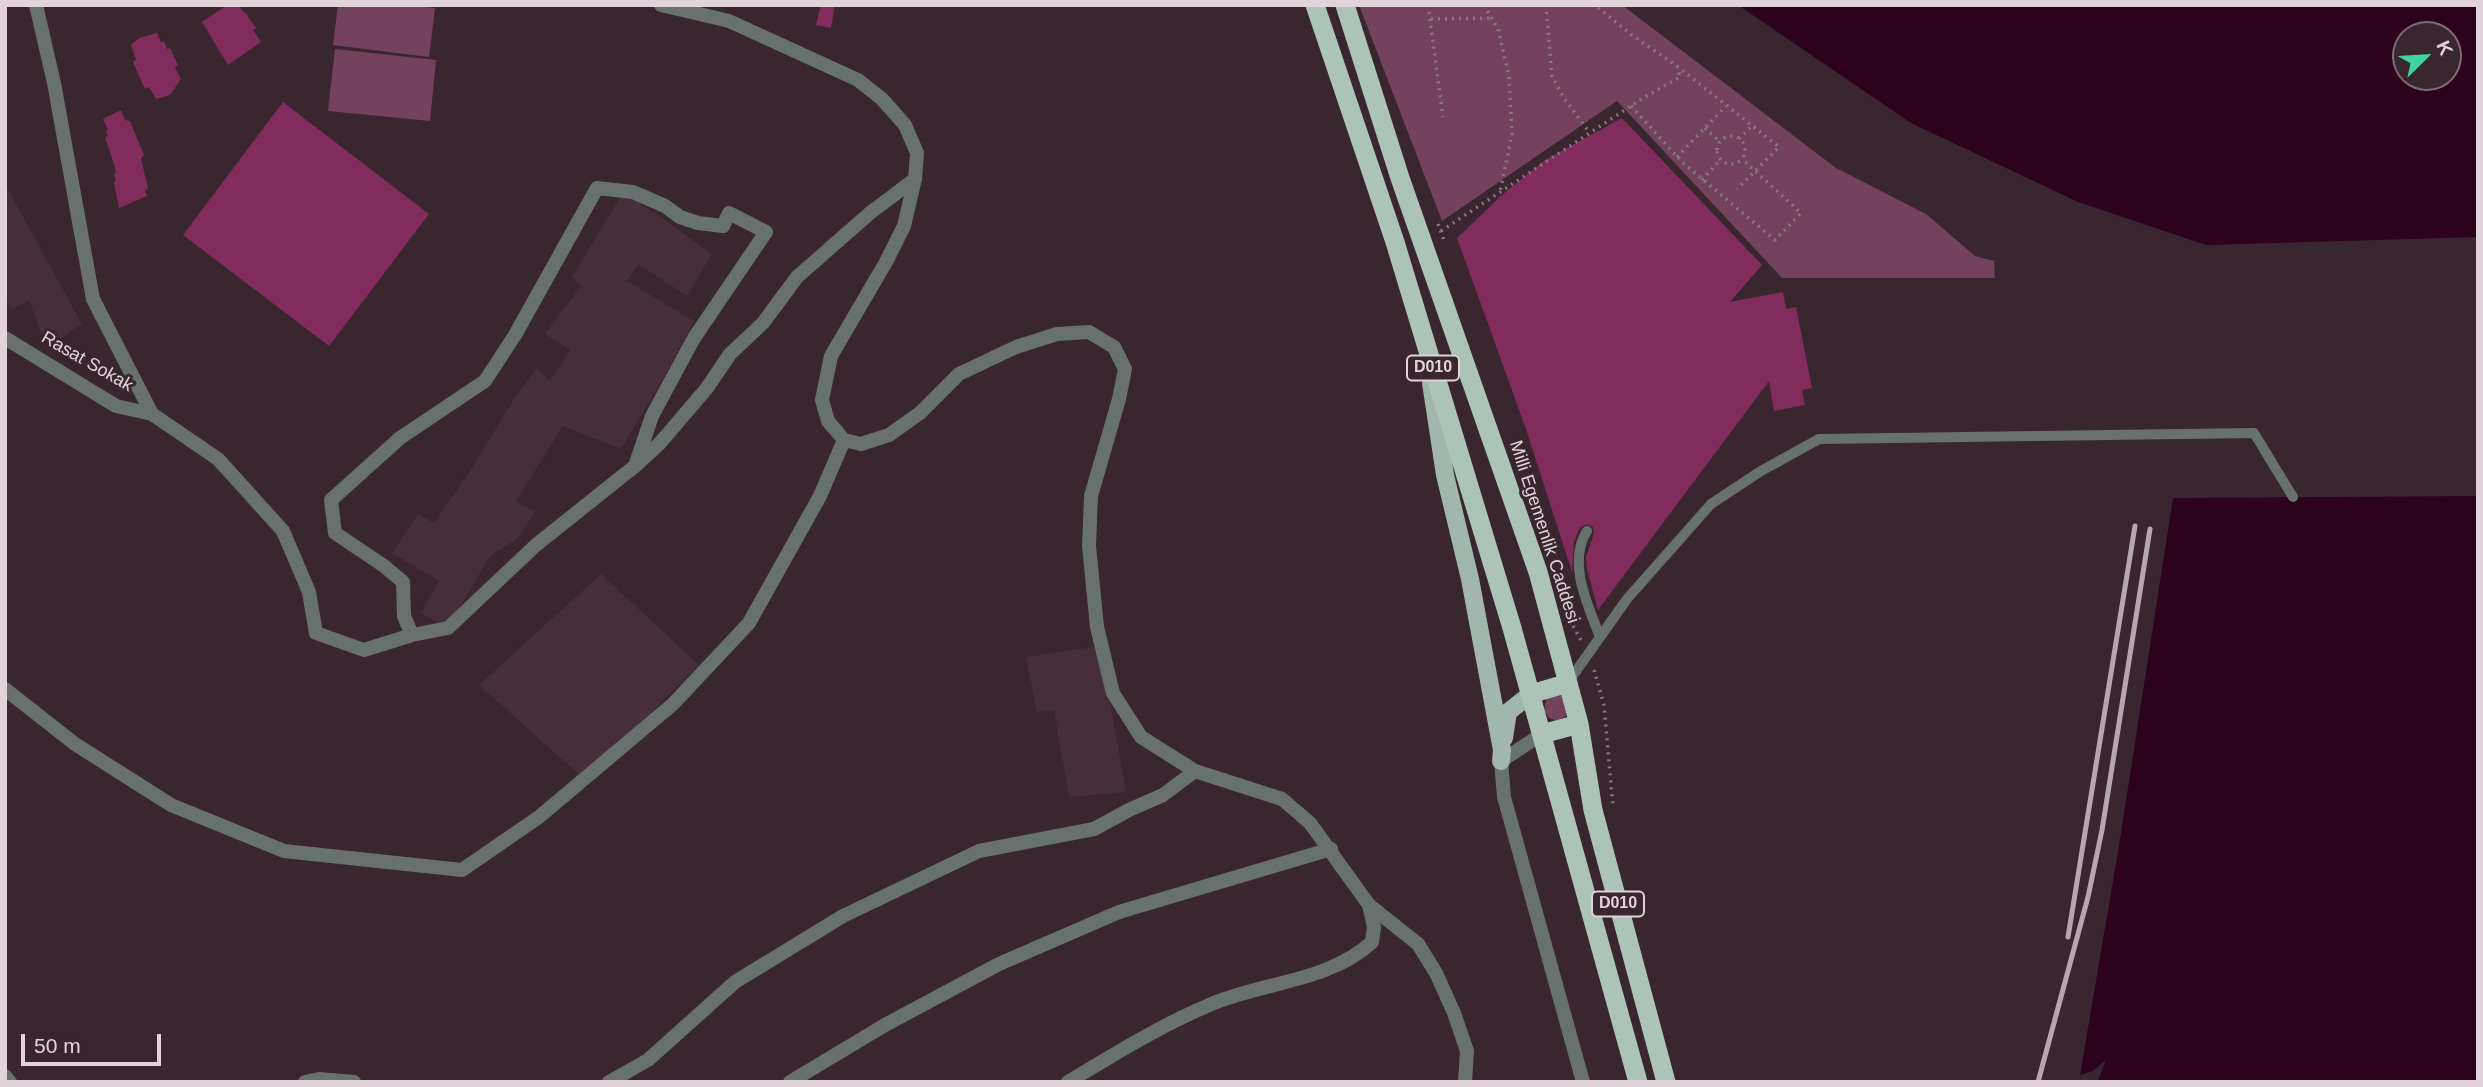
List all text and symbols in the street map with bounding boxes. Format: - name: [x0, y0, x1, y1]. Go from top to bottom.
- north arrow: [2392, 21, 2462, 91]
- text: K: [2432, 38, 2457, 59]
- street label: Rasat Sokak: [37, 327, 137, 397]
- road number: D010: [1407, 356, 1459, 380]
- street label: Milli Egemenlik Caddesi: [1504, 438, 1584, 626]
- road number: D010: [1592, 891, 1644, 916]
- scale bar: [24, 1020, 164, 1064]
- text: 50 m: [34, 1034, 81, 1057]

